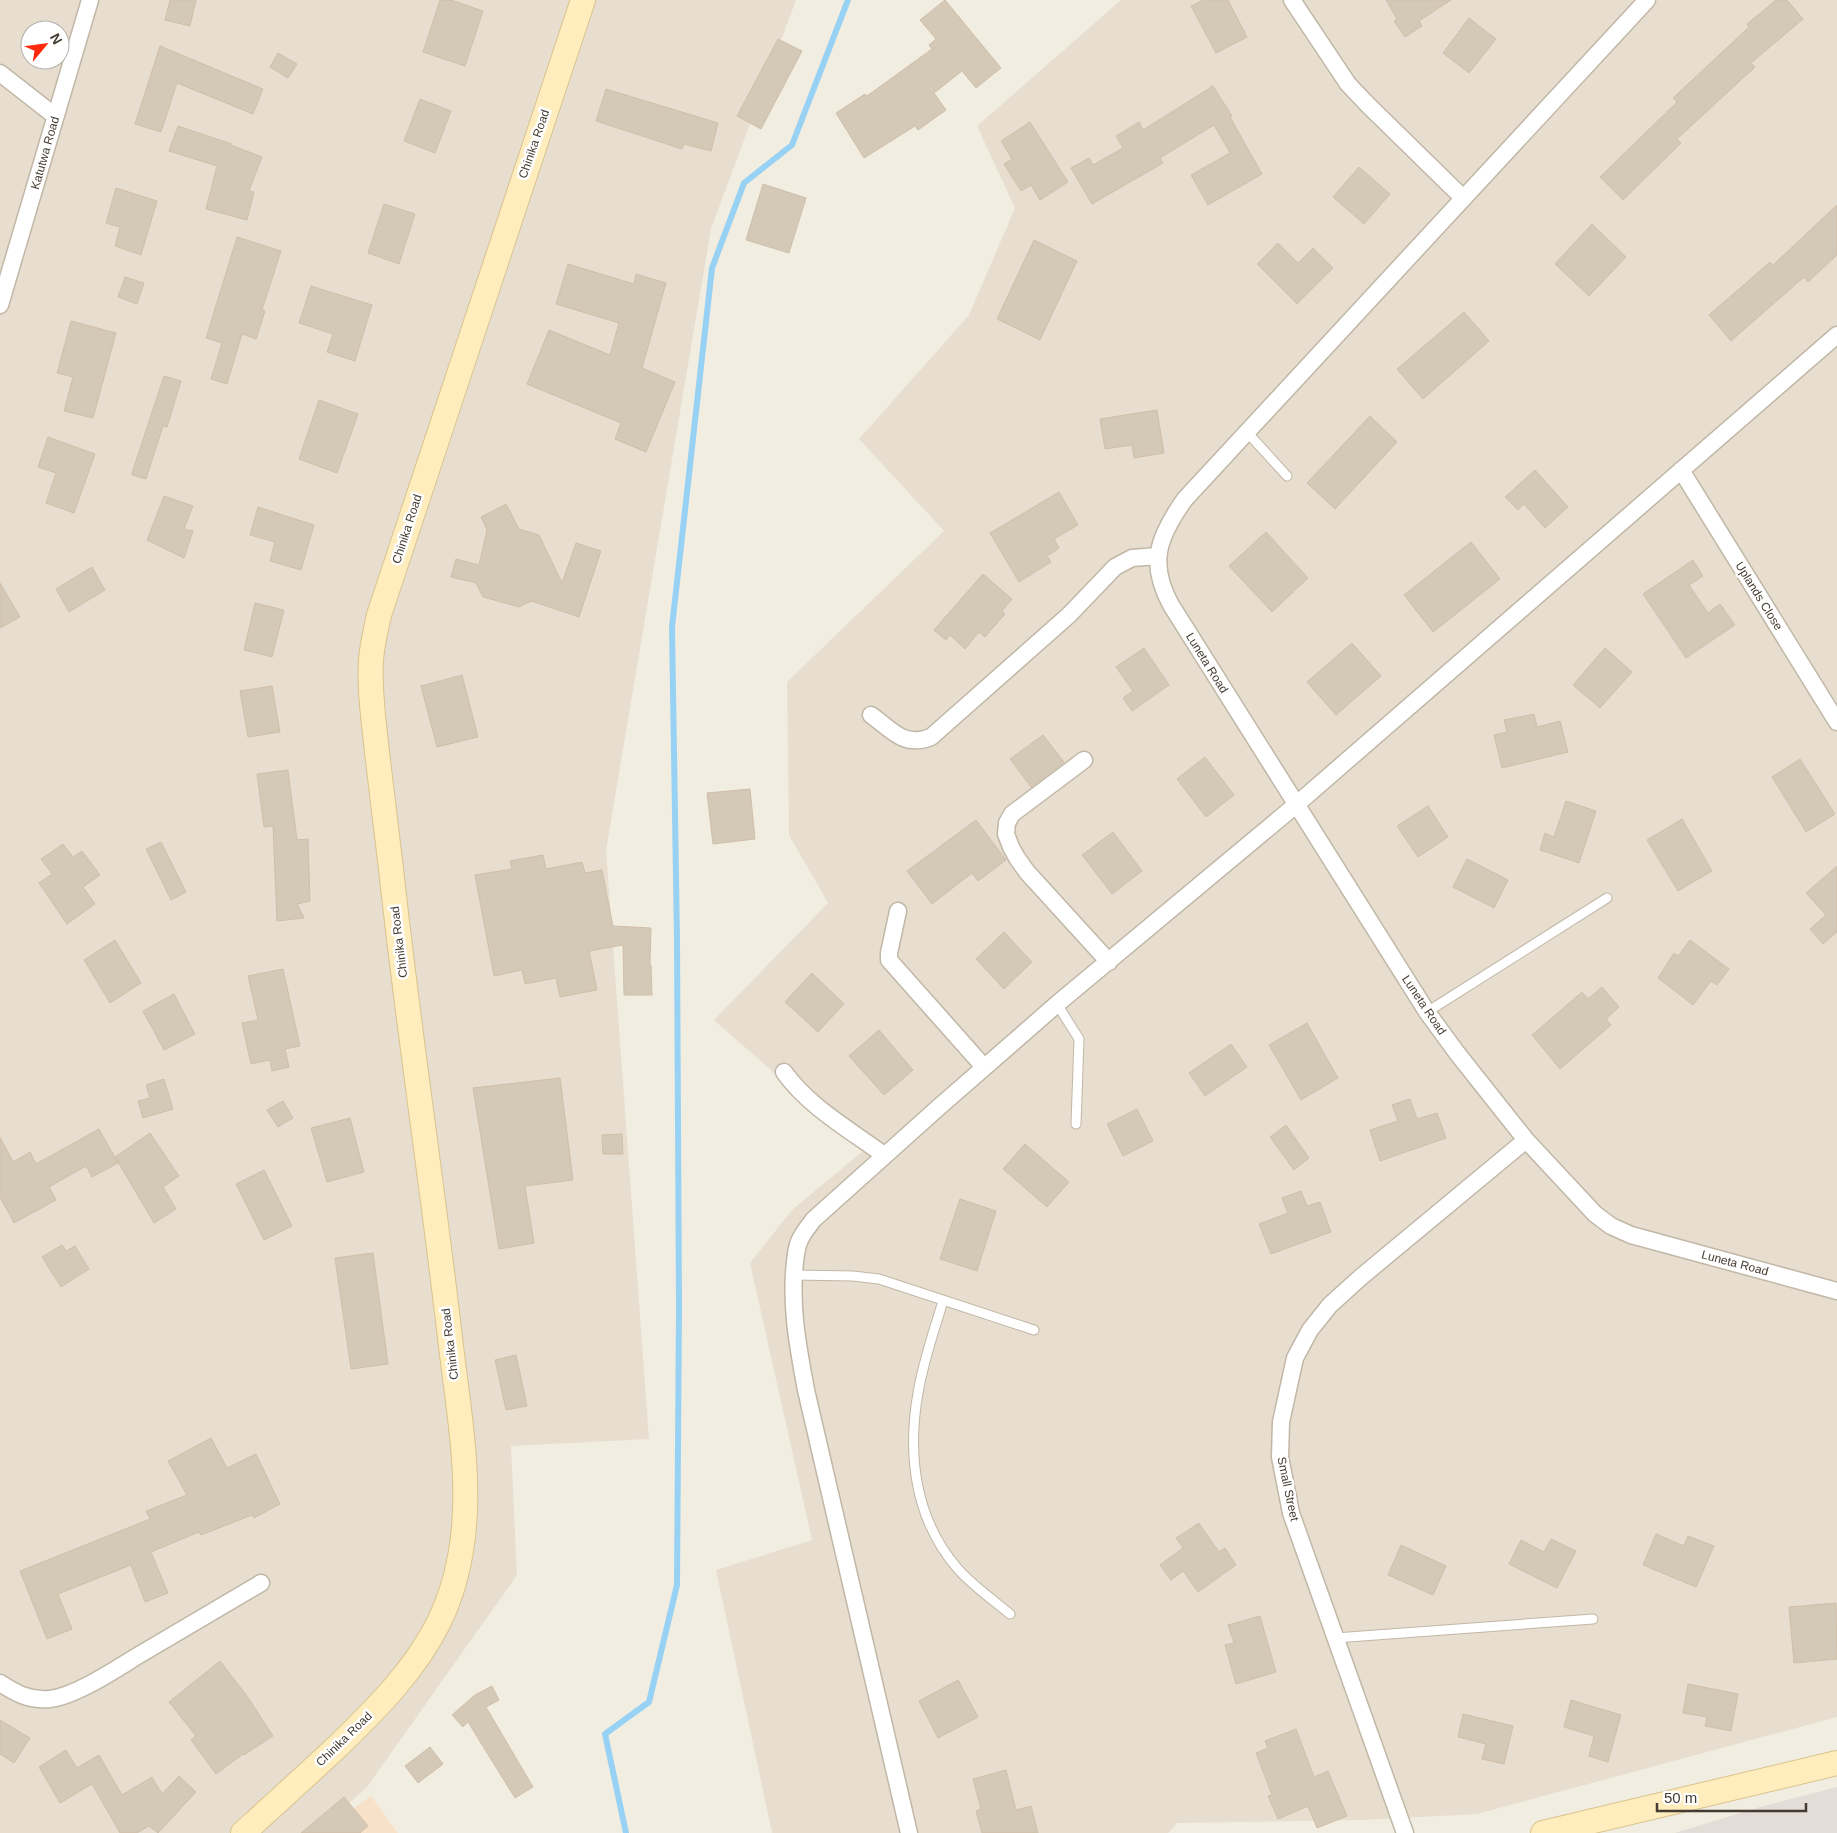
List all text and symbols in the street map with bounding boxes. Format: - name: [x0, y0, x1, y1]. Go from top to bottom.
- north arrow: [20, 20, 70, 70]
- text: N: [47, 30, 66, 47]
- street label: Chinika Road: [516, 108, 552, 180]
- street label: Katutwa Road: [28, 115, 62, 191]
- street label: Chinika Road: [389, 493, 425, 565]
- street label: Uplands Close: [1732, 559, 1786, 633]
- street label: Luneta Road: [1183, 630, 1231, 696]
- street label: Chinika Road: [388, 905, 410, 979]
- street label: Luneta Road: [1399, 973, 1449, 1037]
- street label: Luneta Road: [1700, 1247, 1770, 1279]
- street label: Chinika Road: [439, 1307, 461, 1381]
- street label: Small Street: [1274, 1456, 1302, 1523]
- street label: Chinika Road: [313, 1709, 375, 1769]
- scale bar: [1657, 1780, 1806, 1812]
- text: 50 m: [1664, 1789, 1697, 1806]

